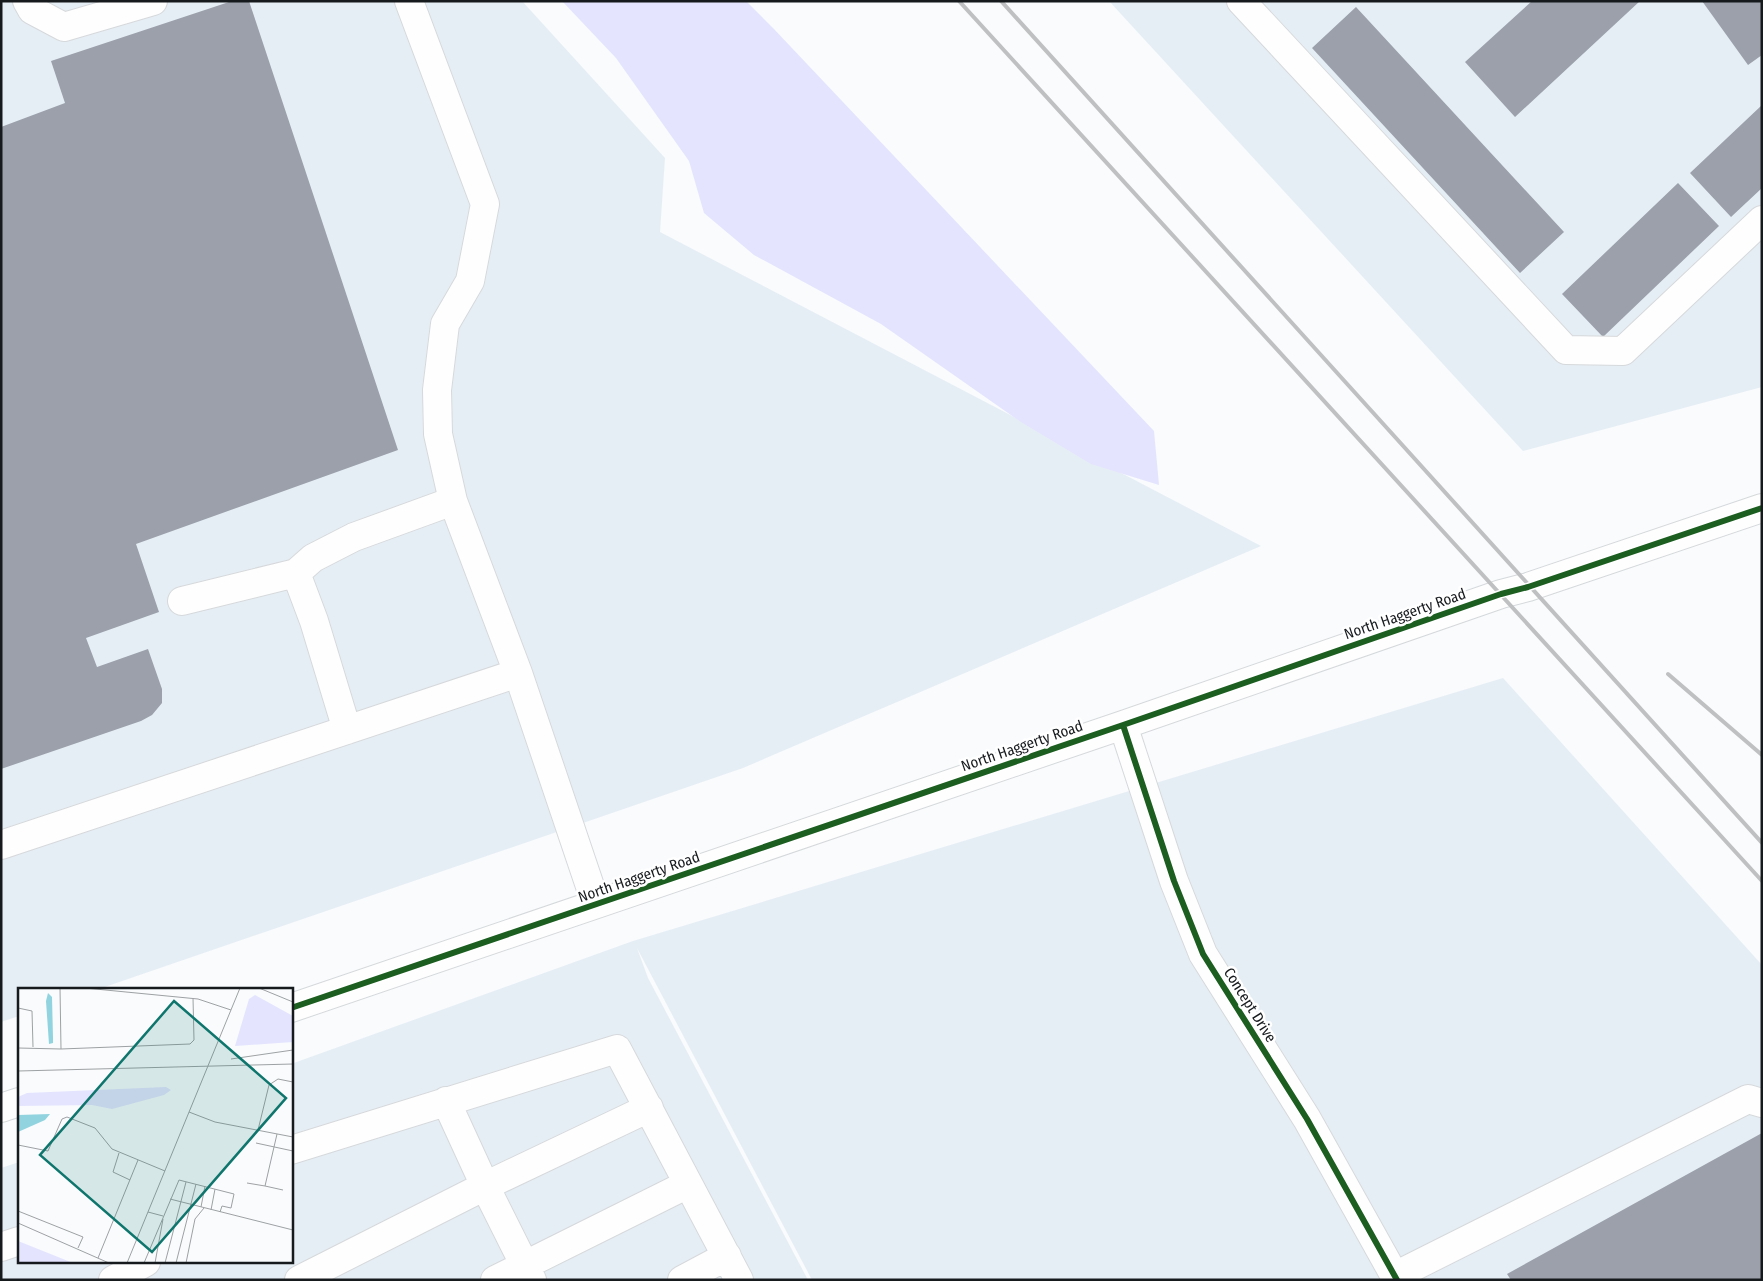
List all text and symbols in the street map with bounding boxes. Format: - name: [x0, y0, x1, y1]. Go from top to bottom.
- street label: North Haggerty Road: [1342, 585, 1468, 643]
- street label: North Haggerty Road: [959, 717, 1085, 775]
- street label: North Haggerty Road: [576, 848, 702, 906]
- street label: Concept Drive: [1220, 964, 1280, 1046]
- inset map: [18, 988, 292, 1264]

